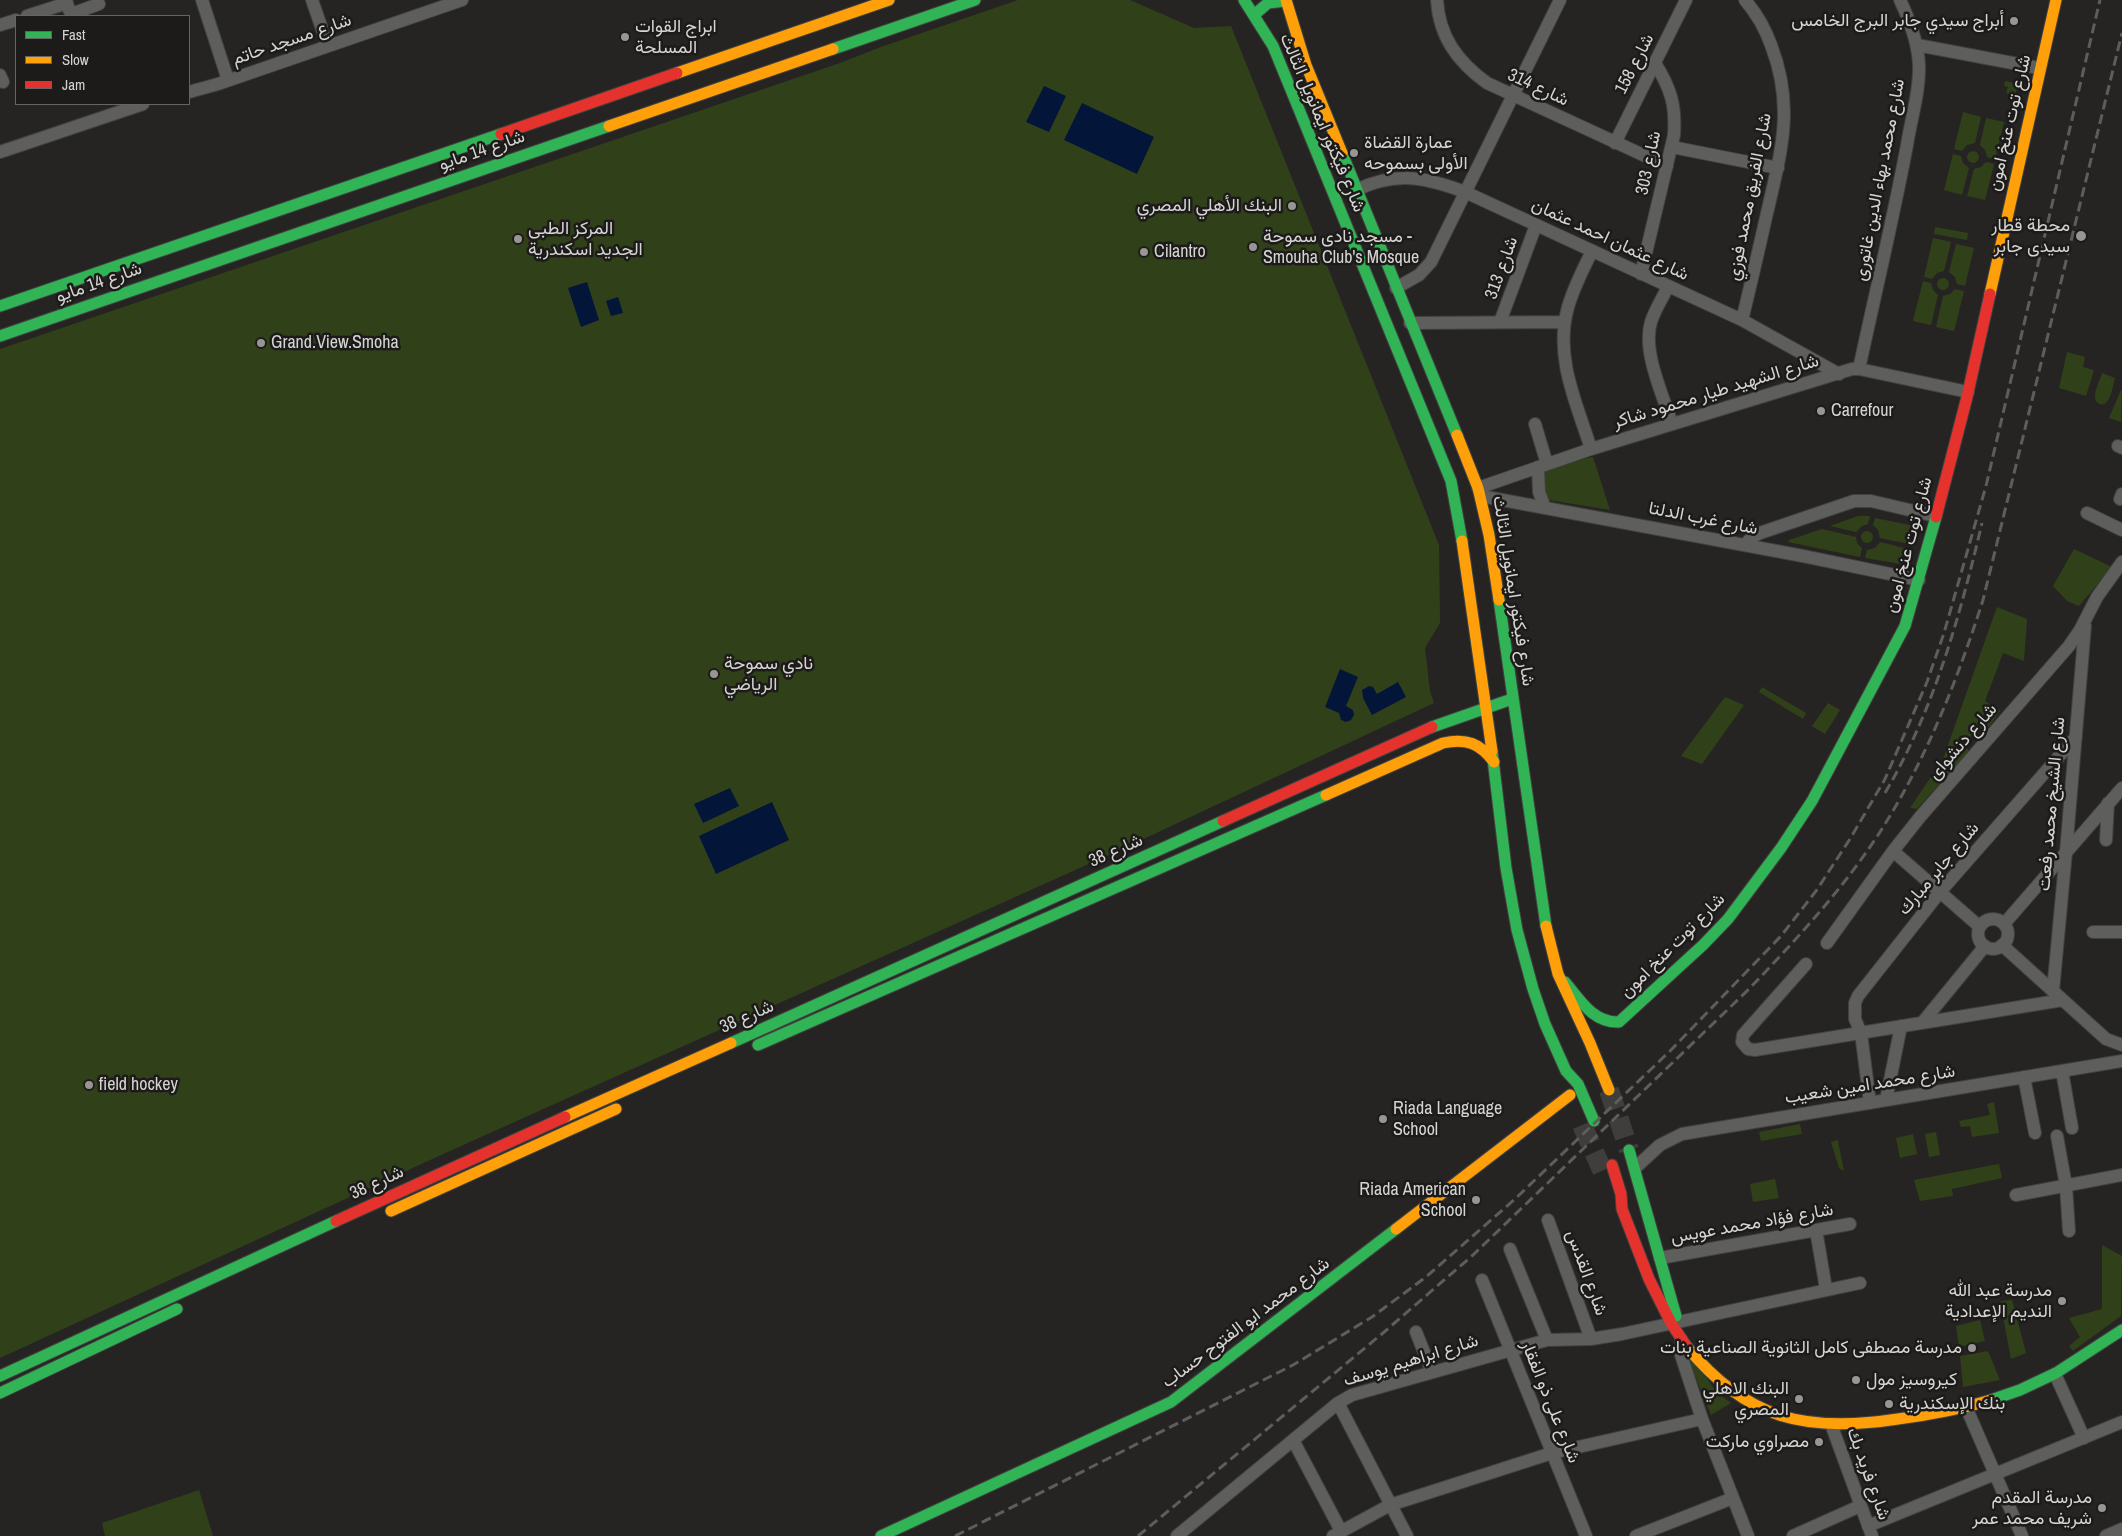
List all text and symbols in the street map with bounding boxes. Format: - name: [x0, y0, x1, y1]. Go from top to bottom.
- street label: شارع مسجد حاتم: [230, 9, 354, 71]
- place label: أبراج سيدي جابر البرج الخامس: [1791, 10, 2004, 32]
- legend: [15, 15, 190, 105]
- marker: أبراج سيدي جابر البرج الخامس: [2008, 15, 2020, 27]
- place label: ابراج القوات المسلحة: [635, 16, 717, 58]
- text: Fast: [62, 24, 85, 45]
- street label: شارع فيكتور ايمانويل الثالث: [1275, 30, 1369, 216]
- street label: شارع 158: [1611, 30, 1659, 98]
- marker: ابراج القوات المسلحة: [619, 31, 631, 43]
- text: Slow: [62, 49, 89, 70]
- street label: شارع توت عنخ امون: [1984, 53, 2036, 193]
- street label: شارع 314: [1504, 64, 1572, 112]
- text: Jam: [62, 74, 85, 95]
- street label: شارع محمد بهاء الدين غاتورى: [1850, 77, 1910, 283]
- street label: شارع الفريق محمد فوزي: [1723, 111, 1777, 283]
- street label: شارع 14 مايو: [436, 126, 528, 176]
- street label: شارع 303: [1632, 129, 1666, 197]
- place label: عمارة القضاة الأولى بسموحه: [1364, 132, 1468, 174]
- marker: عمارة القضاة الأولى بسموحه: [1348, 147, 1360, 159]
- street label: شارع عثمان احمد عثمان: [1528, 194, 1692, 286]
- place label: البنك الأهلي المصري: [1137, 195, 1282, 217]
- marker: البنك الأهلي المصري: [1286, 200, 1298, 212]
- place label: محطة قطار سيدى جابر: [1991, 215, 2070, 258]
- place label: المركز الطبى الجديد اسكندرية: [528, 218, 643, 260]
- place label: مسجد نادى سموحة - Smouha Club's Mosque: [1263, 226, 1419, 268]
- marker: محطة قطار سيدى جابر: [2074, 229, 2088, 243]
- marker: المركز الطبى الجديد اسكندرية: [512, 233, 524, 245]
- street label: شارع 313: [1481, 234, 1523, 302]
- place label: Cilantro: [1154, 241, 1206, 263]
- marker: مسجد نادى سموحة - Smouha Club's Mosque: [1247, 241, 1259, 253]
- marker: Cilantro: [1138, 246, 1150, 258]
- street label: شارع 14 مايو: [53, 258, 145, 308]
- place label: Grand.View.Smoha: [271, 332, 399, 354]
- marker: Grand.View.Smoha: [255, 337, 267, 349]
- street label: شارع الشهيد طيار محمود شاكر: [1611, 350, 1821, 434]
- place label: Carrefour: [1831, 400, 1893, 422]
- marker: Carrefour: [1815, 405, 1827, 417]
- street label: شارع توت عنخ امون: [1881, 475, 1937, 615]
- street label: شارع فيكتور ايمانويل الثالث: [1487, 494, 1539, 688]
- street label: شارع غرب الدلتا: [1647, 498, 1759, 540]
- place label: نادي سموحة الرياضي: [724, 653, 813, 696]
- marker: نادي سموحة الرياضي: [708, 668, 720, 680]
- street label: شارع دنشواى: [1924, 699, 2002, 785]
- street label: شارع الشيخ محمد رفعت: [2034, 716, 2070, 892]
- street label: شارع جابر مبارك: [1894, 818, 1984, 920]
- street label: شارع 38: [1086, 830, 1146, 872]
- street label: شارع توت عنخ امون: [1616, 889, 1730, 1003]
- street label: شارع 38: [717, 996, 777, 1038]
- street label: شارع محمد امين شعيب: [1783, 1061, 1957, 1109]
- place label: field hockey: [99, 1074, 178, 1096]
- marker: field hockey: [83, 1079, 95, 1091]
- place label: Riada Language School: [1393, 1098, 1502, 1140]
- marker: Riada Language School: [1377, 1113, 1389, 1125]
- street label: شارع 38: [347, 1161, 407, 1205]
- place label: Riada American School: [1359, 1179, 1466, 1222]
- marker: Riada American School: [1470, 1194, 1482, 1206]
- street label: شارع فؤاد محمد عويس: [1669, 1199, 1835, 1249]
- street label: شارع القدس: [1561, 1227, 1611, 1319]
- street label: شارع محمد ابو الفتوح حساب: [1158, 1253, 1334, 1393]
- place label: مدرسة عبد الله النديم الإعدادية: [1945, 1280, 2052, 1322]
- marker: مدرسة عبد الله النديم الإعدادية: [2056, 1295, 2068, 1307]
- street label: شارع ابراهيم يوسف: [1341, 1330, 1481, 1392]
- place label: مدرسة مصطفى كامل الثانوية الصناعية بنات: [1660, 1337, 1962, 1359]
- street label: شارع على ذو الفقار: [1516, 1338, 1584, 1466]
- marker: مدرسة مصطفى كامل الثانوية الصناعية بنات: [1966, 1342, 1978, 1354]
- place label: كيروسيز مول: [1866, 1369, 1957, 1391]
- marker: كيروسيز مول: [1850, 1374, 1862, 1386]
- place label: البنك الاهلي المصري: [1703, 1378, 1789, 1420]
- marker: البنك الاهلي المصري: [1793, 1393, 1805, 1405]
- place label: بنك الإسكندرية: [1899, 1393, 2005, 1415]
- marker: بنك الإسكندرية: [1883, 1398, 1895, 1410]
- street label: شارع فريد بك: [1841, 1425, 1895, 1523]
- place label: مصراوي ماركت: [1706, 1431, 1809, 1453]
- marker: مصراوي ماركت: [1813, 1436, 1825, 1448]
- place label: مدرسة المقدم شريف محمد عمر: [1972, 1487, 2092, 1530]
- marker: مدرسة المقدم شريف محمد عمر: [2096, 1502, 2108, 1514]

